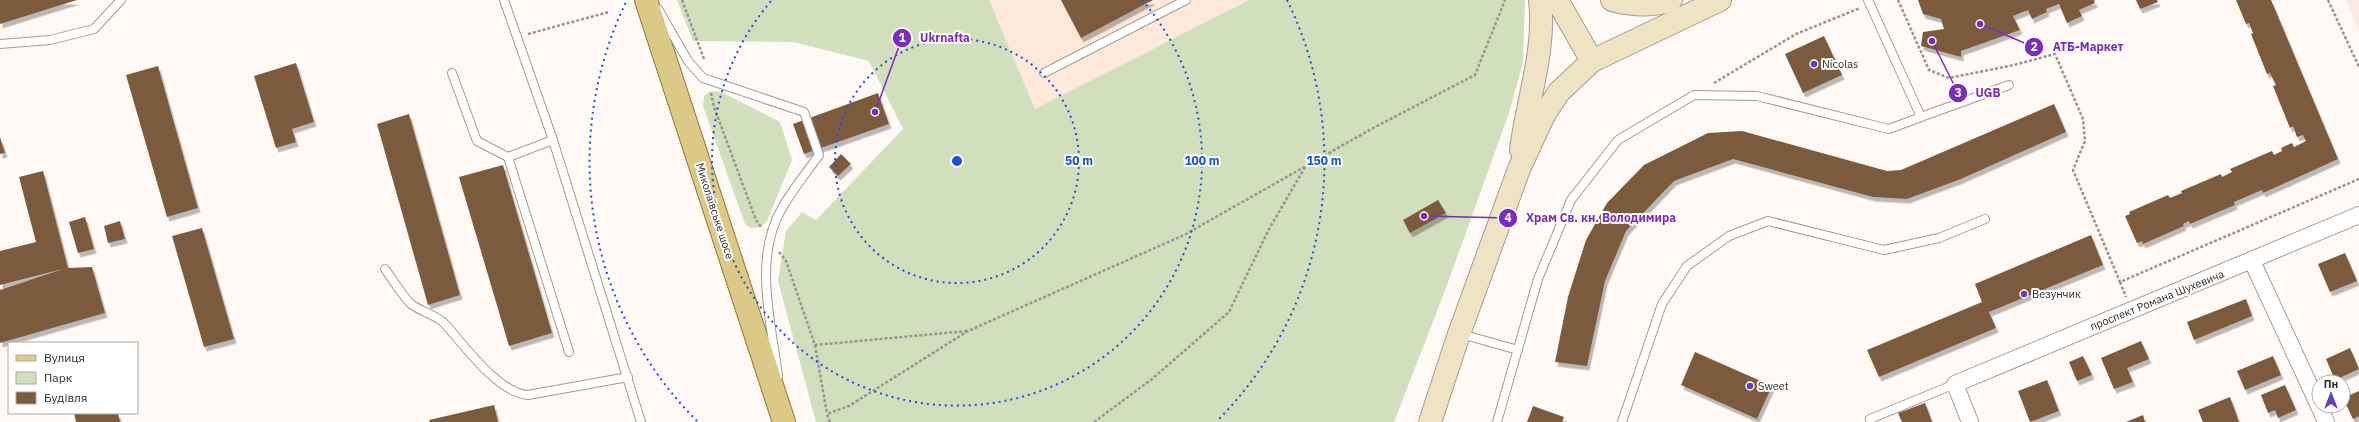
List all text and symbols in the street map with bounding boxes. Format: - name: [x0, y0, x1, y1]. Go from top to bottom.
- callout: Ukrnafta: [892, 26, 978, 50]
- text: 1: [898, 30, 906, 45]
- text: Ukrnafta: [920, 30, 970, 45]
- callout: АТБ-Маркет: [2024, 35, 2131, 59]
- text: 2: [2030, 39, 2038, 54]
- text: АТБ-Маркет: [2053, 39, 2123, 54]
- place label: Nicolas: [1822, 57, 1858, 71]
- marker: Nicolas: [1809, 59, 1819, 69]
- callout: UGB: [1948, 81, 2009, 105]
- text: 3: [1954, 85, 1962, 100]
- text: UGB: [1976, 85, 2000, 100]
- text: 50 m: [1065, 153, 1093, 168]
- text: 100 m: [1184, 153, 1220, 168]
- text: 150 m: [1306, 153, 1342, 168]
- centre of rings: [950, 154, 964, 168]
- street label: Миколаївське шосе: [693, 161, 737, 261]
- callout: Храм Св. кн. Володимира: [1498, 206, 1684, 230]
- text: 4: [1504, 210, 1512, 225]
- text: Храм Св. кн. Володимира: [1526, 210, 1676, 225]
- street label: проспект Романа Шухевича: [2088, 267, 2226, 333]
- place label: Везунчик: [2032, 287, 2081, 301]
- marker: Везунчик: [2019, 289, 2029, 299]
- legend: [8, 342, 138, 414]
- text: Вулиця: [44, 350, 85, 365]
- text: Парк: [44, 370, 73, 385]
- north arrow: [2311, 374, 2351, 414]
- text: Пн: [2324, 377, 2338, 391]
- place label: Sweet: [1758, 379, 1789, 393]
- marker: Sweet: [1745, 381, 1755, 391]
- text: Будівля: [44, 390, 87, 405]

